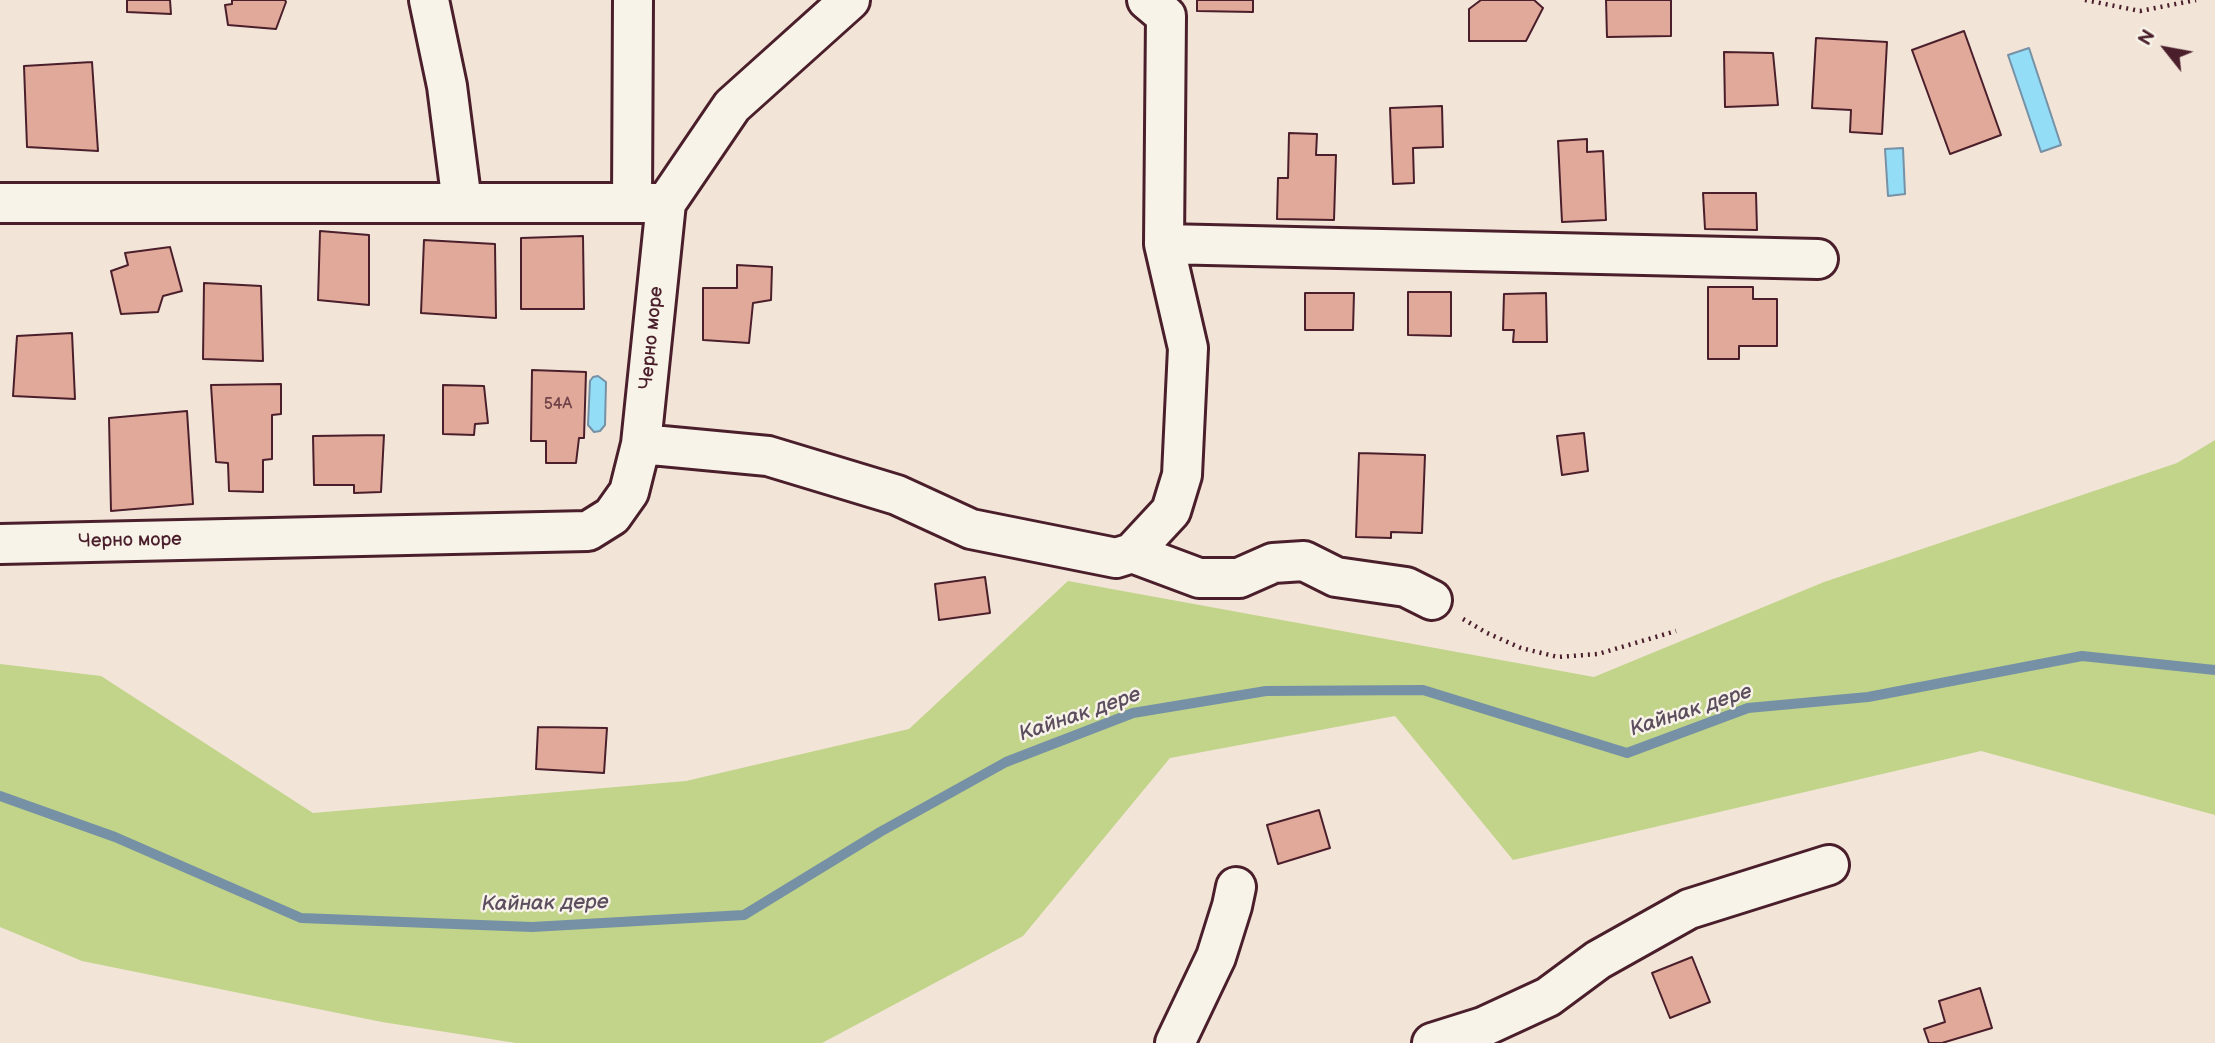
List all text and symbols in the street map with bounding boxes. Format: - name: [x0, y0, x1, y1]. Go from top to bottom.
- north arrow: [2131, 14, 2201, 84]
- text: N: [2134, 26, 2161, 50]
- street label: Черно море: [635, 285, 669, 391]
- house number: 54А: [544, 395, 572, 415]
- street label: Черно море: [78, 529, 182, 553]
- water label: Кайнак дере: [1627, 679, 1755, 743]
- water label: Кайнак дере: [1016, 682, 1144, 748]
- water label: Кайнак дере: [481, 890, 609, 918]

